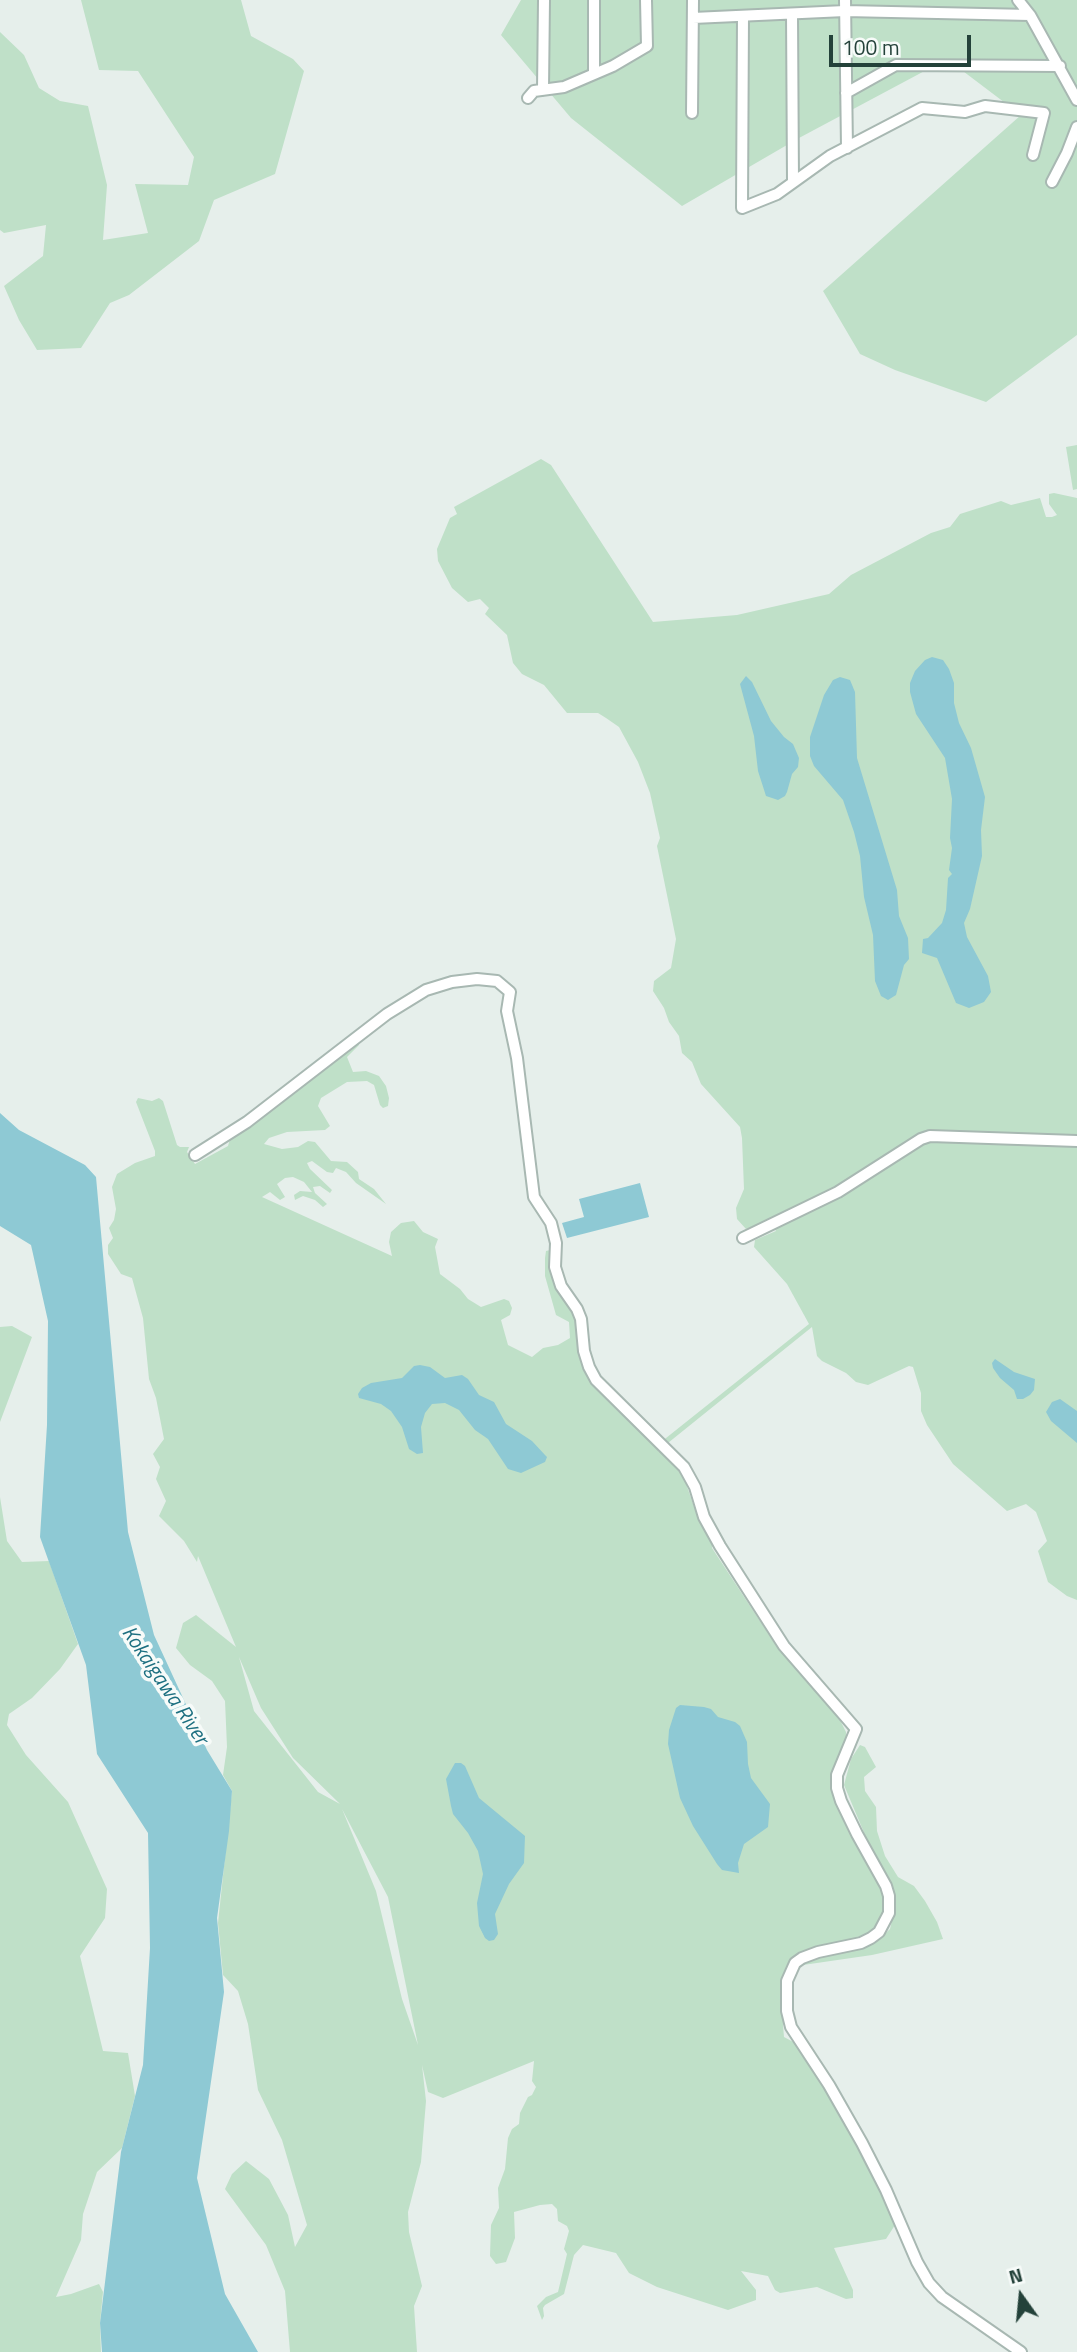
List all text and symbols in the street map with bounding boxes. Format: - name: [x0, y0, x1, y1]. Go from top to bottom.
- scale bar: [832, 21, 974, 65]
- text: 100 m: [842, 31, 899, 63]
- water label: Kokaigawa River: [115, 1622, 213, 1750]
- text: N: [1005, 2260, 1026, 2291]
- north arrow: [986, 2261, 1056, 2331]

